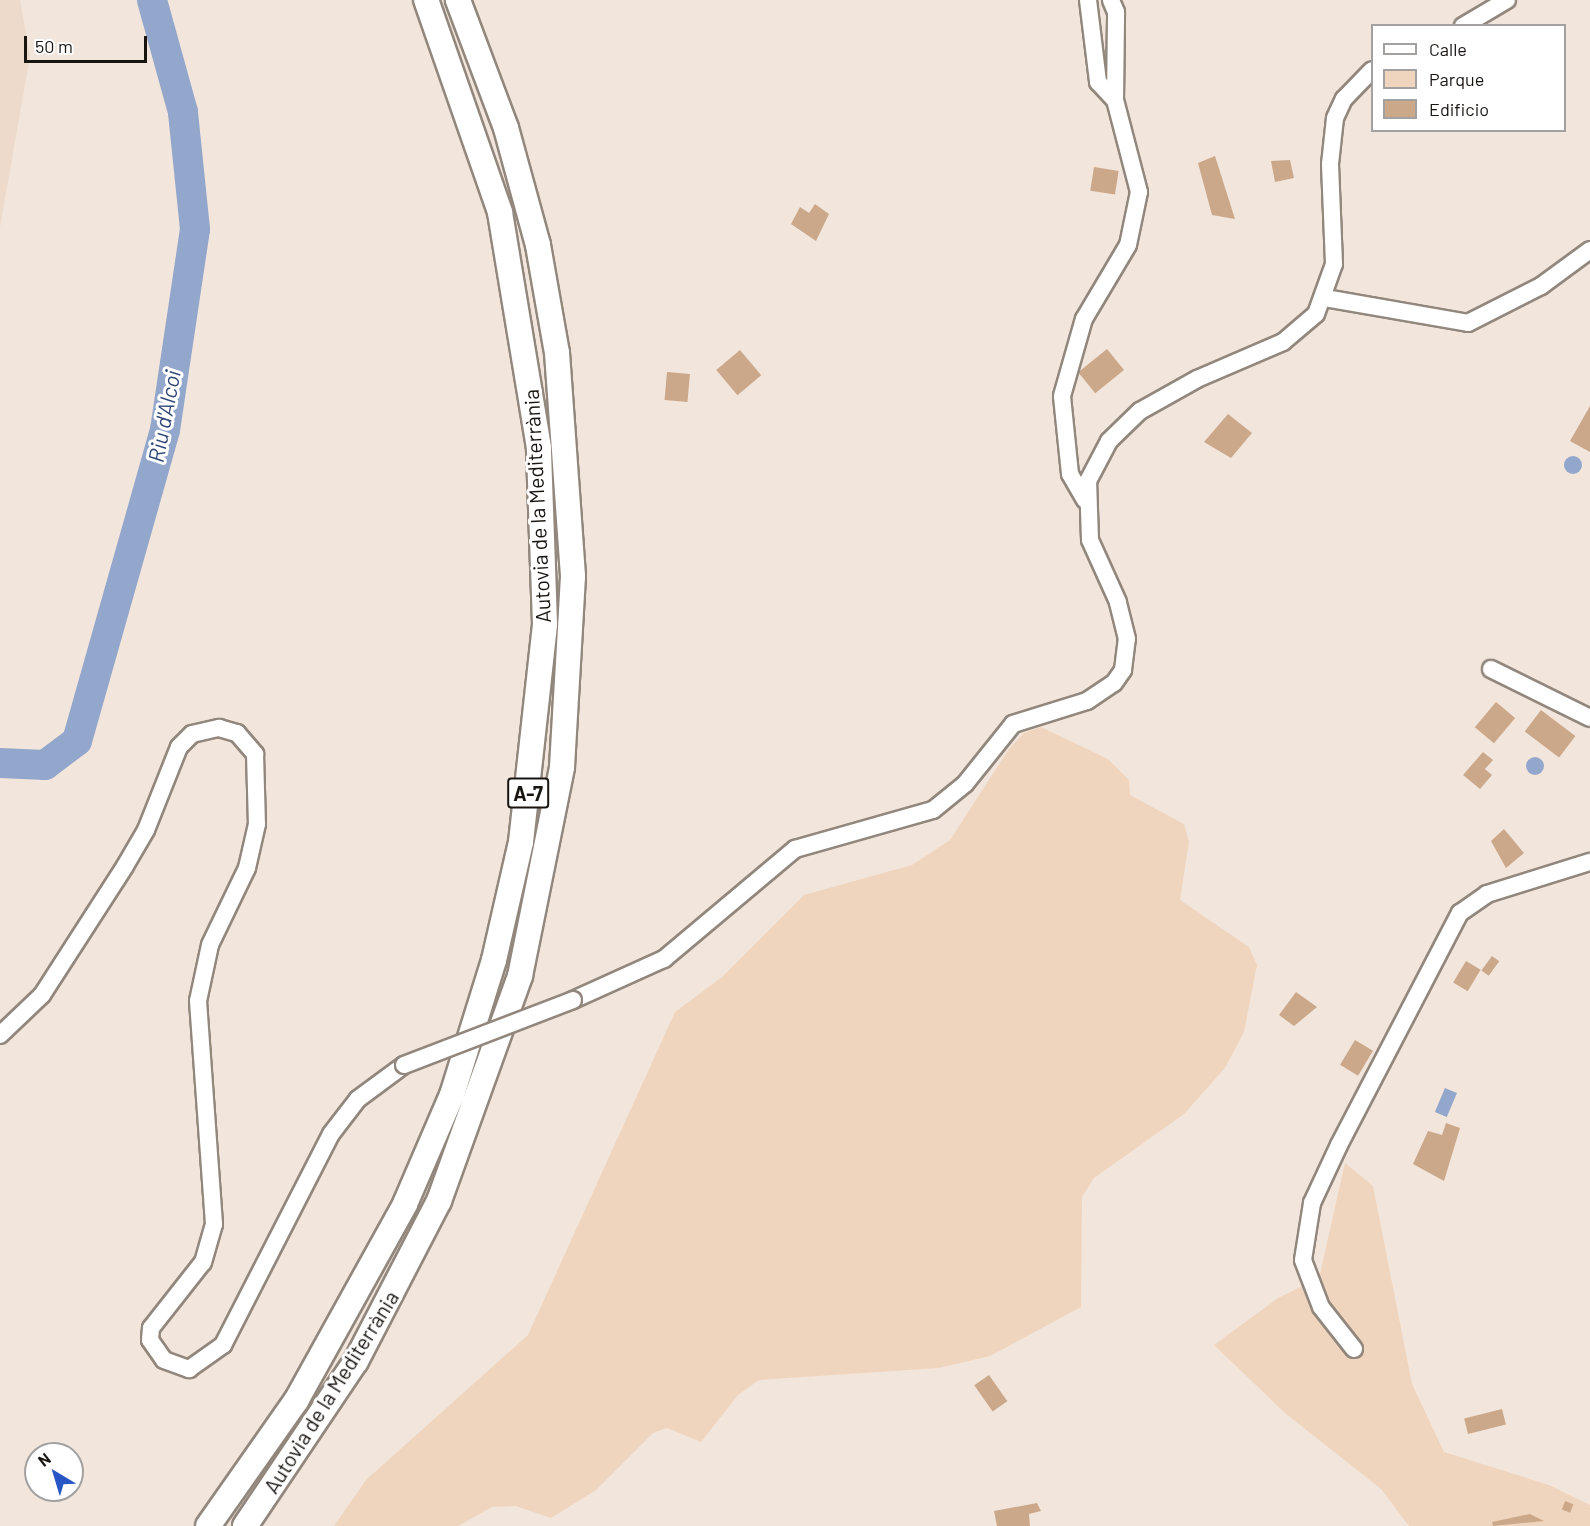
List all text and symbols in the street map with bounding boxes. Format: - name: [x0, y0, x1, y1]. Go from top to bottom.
- scale bar: [27, 24, 150, 62]
- legend: [1371, 24, 1566, 132]
- text: 50 m: [35, 35, 73, 57]
- text: Calle: [1429, 38, 1467, 60]
- text: Parque: [1429, 68, 1484, 90]
- text: Edificio: [1429, 98, 1489, 120]
- water label: Riu d'Alcoi: [142, 368, 186, 464]
- street label: Autovia de la Mediterrània: [518, 388, 556, 624]
- road number: A-7: [507, 776, 549, 810]
- street label: Autovia de la Mediterrània: [258, 1286, 404, 1498]
- north arrow: [24, 1442, 84, 1502]
- text: N: [34, 1448, 54, 1470]

